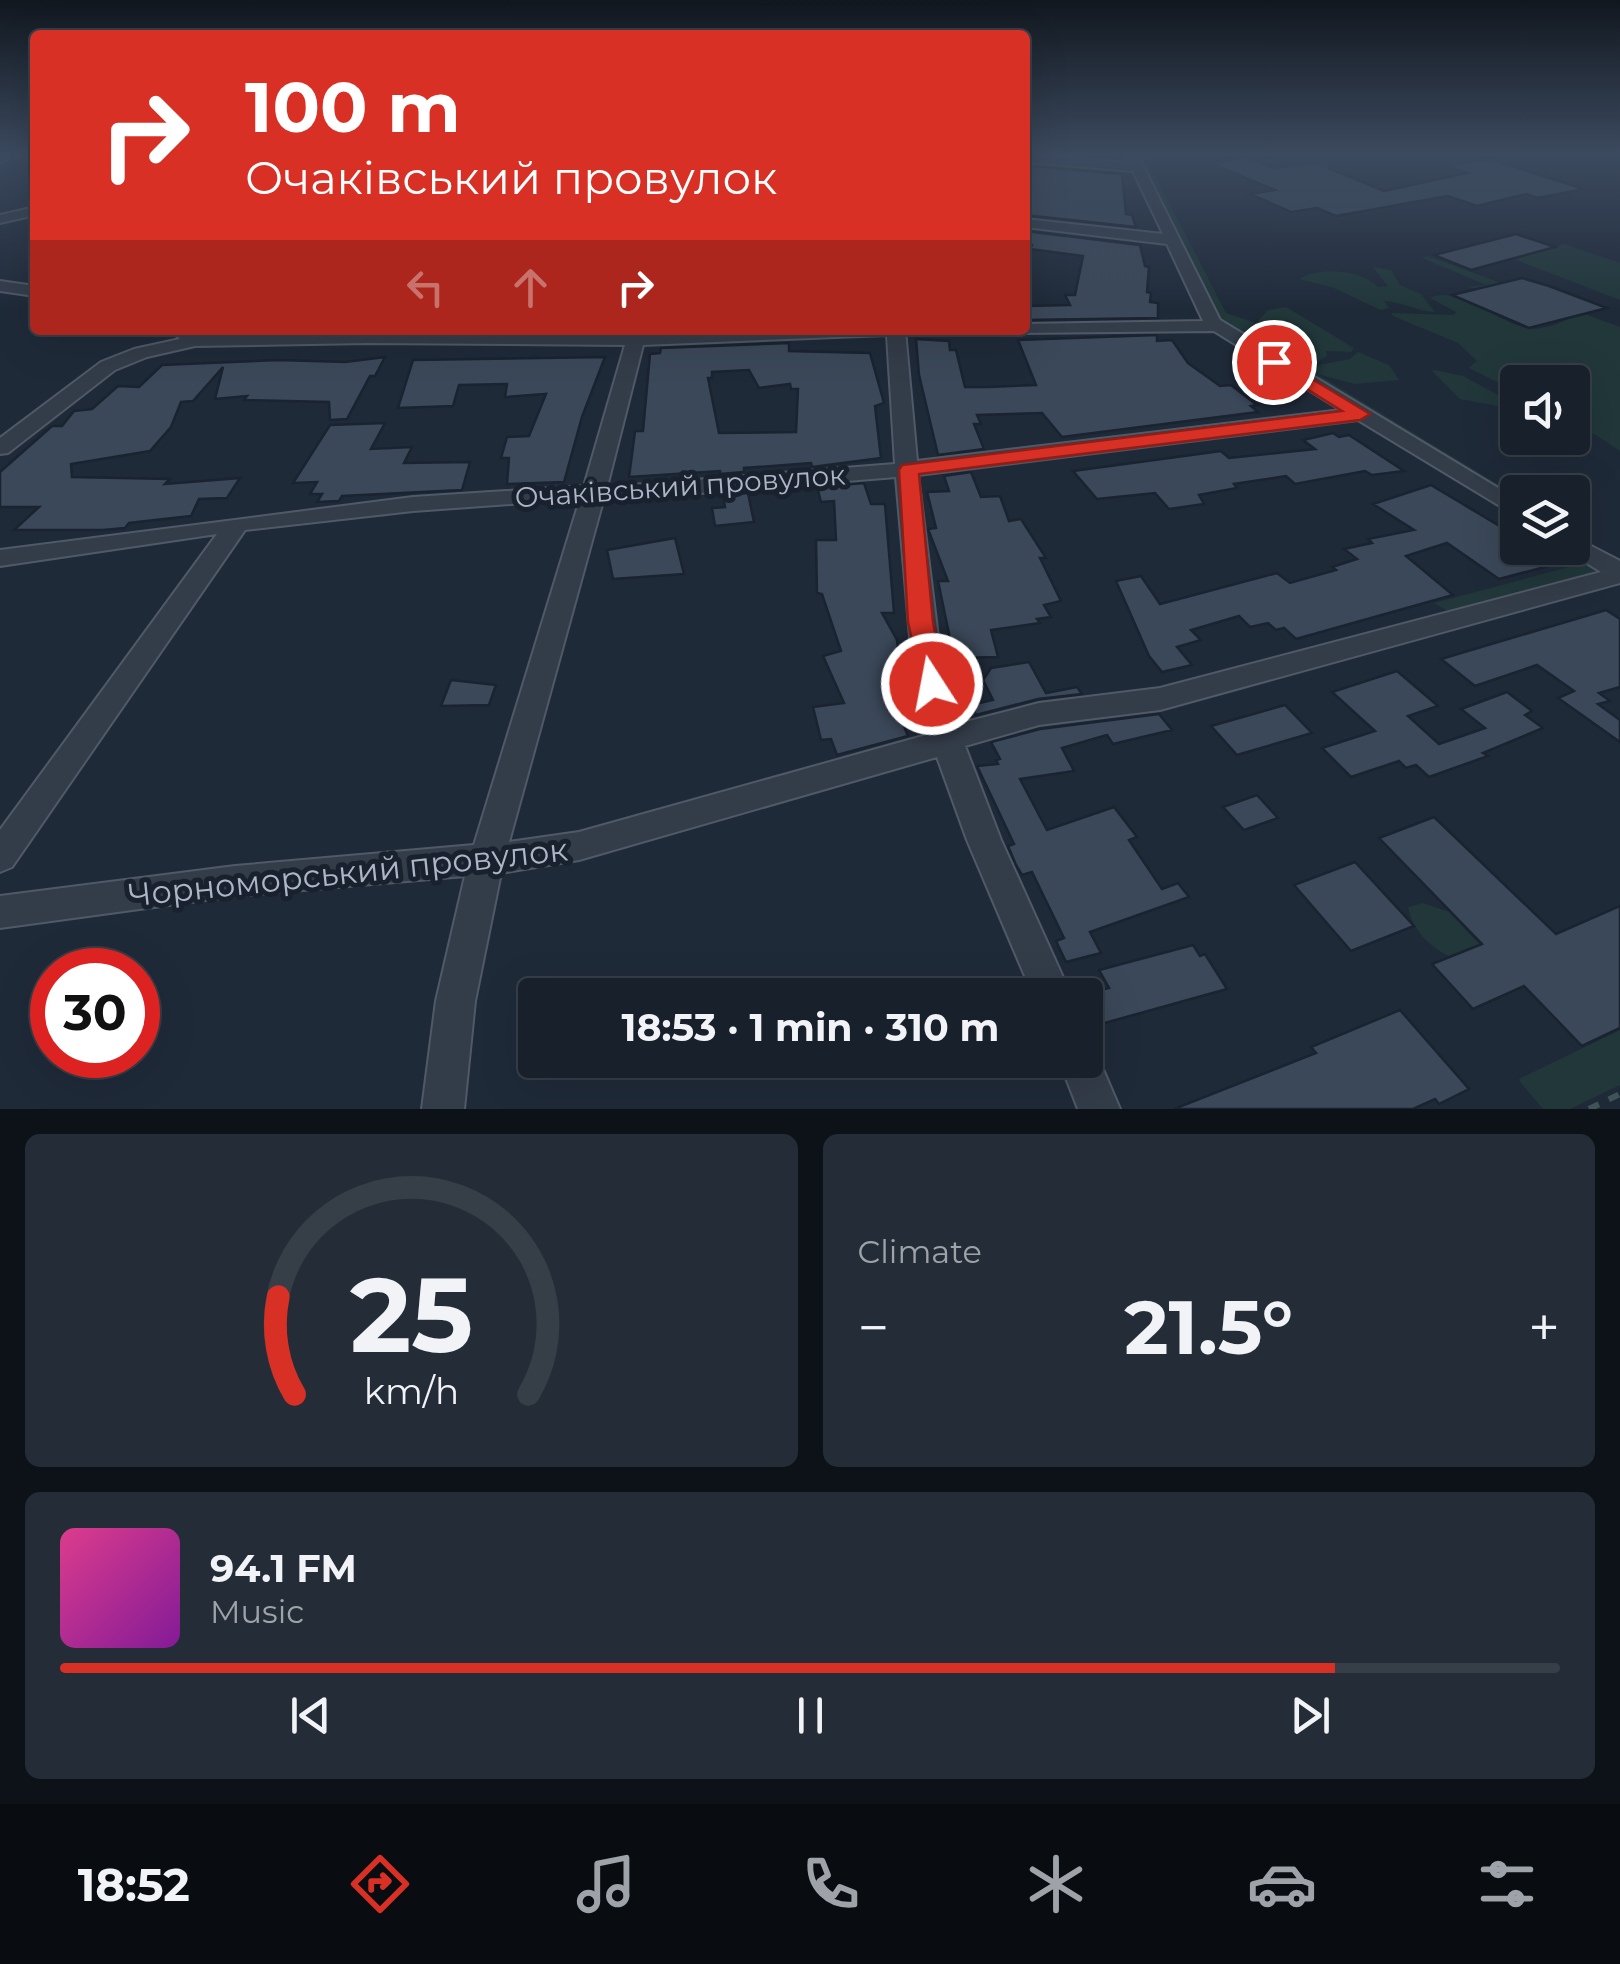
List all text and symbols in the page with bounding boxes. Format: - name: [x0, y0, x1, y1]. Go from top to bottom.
- text: 100 m: [245, 64, 461, 150]
- icon: right: [80, 70, 210, 200]
- text: Очаківський провулок: [245, 150, 777, 205]
- icon: left: [398, 260, 453, 315]
- icon: ahead: [503, 260, 558, 315]
- icon: right: [608, 260, 663, 315]
- pin: [1232, 320, 1317, 405]
- icon: arrive: [1247, 335, 1302, 390]
- map controls: [1500, 365, 1590, 565]
- button: sound: [1500, 365, 1590, 455]
- street label: Очаківський провулок: [514, 457, 846, 515]
- button: layers: [1500, 475, 1590, 565]
- position arrow: [880, 632, 984, 736]
- street label: Чорноморський провулок: [126, 829, 570, 914]
- speed limit sign: 30: [30, 948, 160, 1078]
- text: 18:53 · 1 min · 310 m: [622, 1004, 999, 1051]
- text: Climate: [858, 1232, 982, 1271]
- text: 25: [350, 1251, 473, 1378]
- text: 21.5°: [1124, 1281, 1293, 1373]
- text: −: [858, 1294, 889, 1361]
- text: +: [1528, 1294, 1560, 1361]
- text: km/h: [364, 1369, 459, 1413]
- text: 94.1 FM: [210, 1545, 357, 1592]
- text: Music: [210, 1592, 304, 1631]
- icon: previous: [283, 1688, 338, 1743]
- icon: pause: [783, 1688, 838, 1743]
- icon: next: [1283, 1688, 1338, 1743]
- icon: directions: [345, 1849, 415, 1919]
- icon: music: [571, 1849, 641, 1919]
- icon: phone: [796, 1849, 866, 1919]
- icon: climate: [1021, 1849, 1091, 1919]
- icon: car: [1247, 1849, 1317, 1919]
- icon: filters: [1472, 1849, 1542, 1919]
- text: 18:52: [78, 1857, 190, 1912]

